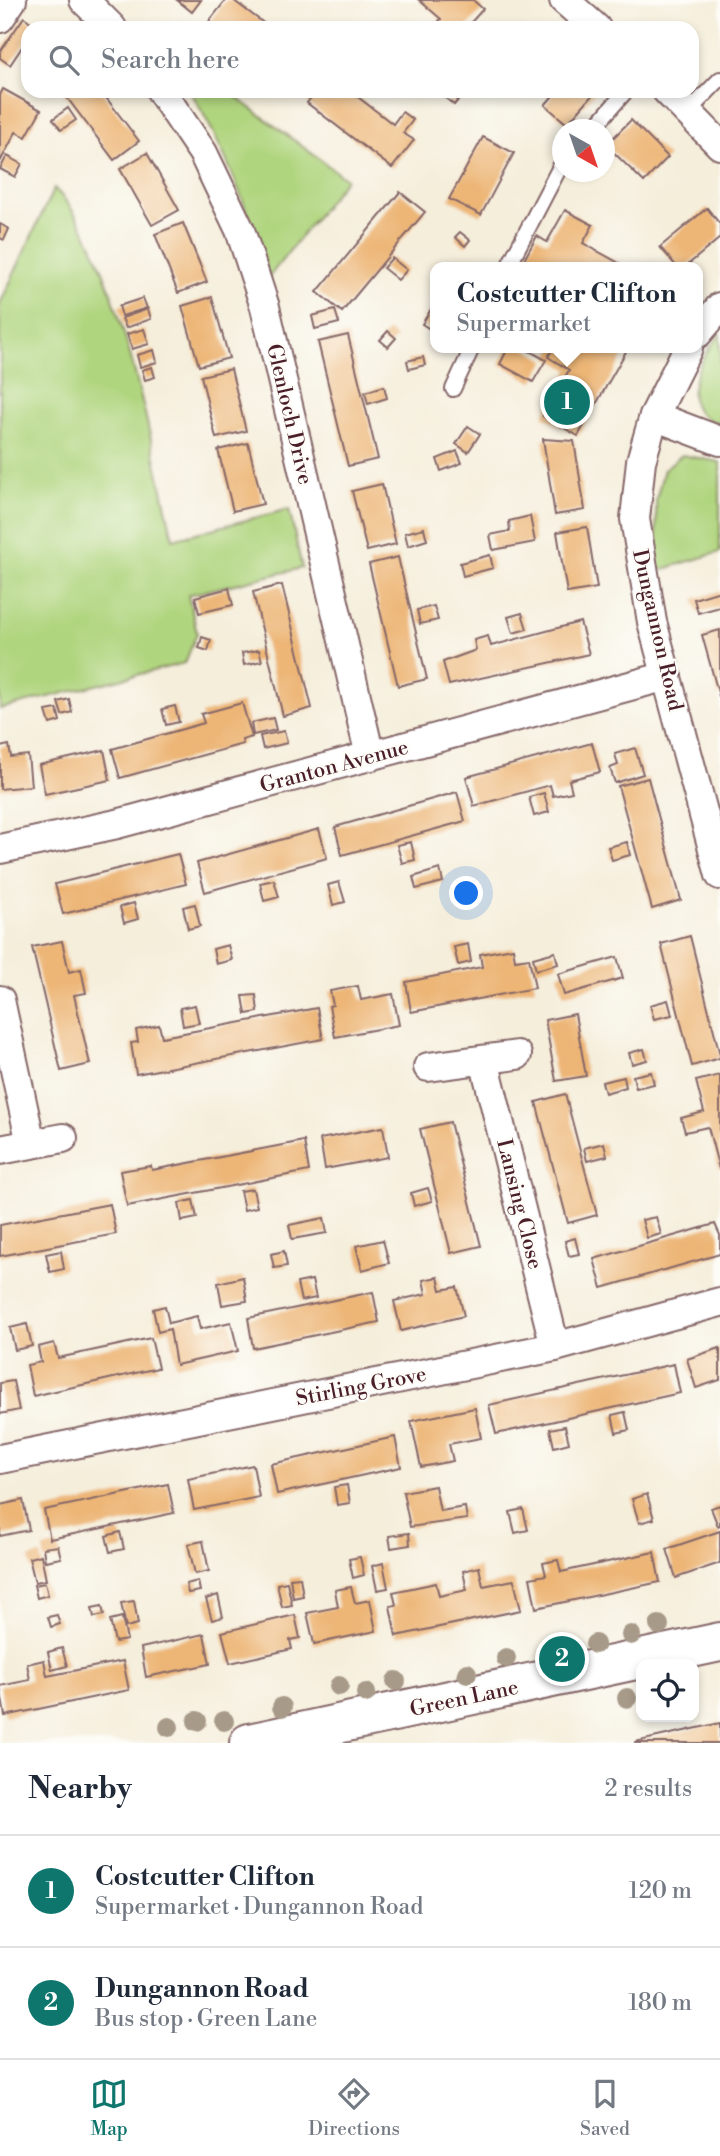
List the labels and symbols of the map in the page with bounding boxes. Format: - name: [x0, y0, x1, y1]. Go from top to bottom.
- north arrow: [552, 119, 615, 182]
- street label: Glenloch Drive: [260, 341, 318, 487]
- pin: 1: [544, 376, 590, 428]
- street label: Dungannon Road: [626, 547, 688, 713]
- street label: Granton Avenue: [257, 735, 411, 799]
- your location: [449, 876, 483, 910]
- street label: Lansing Close: [490, 1137, 548, 1272]
- street label: Stirling Grove: [294, 1362, 429, 1412]
- pin: 2: [539, 1633, 585, 1685]
- street label: Green Lane: [408, 1675, 521, 1723]

